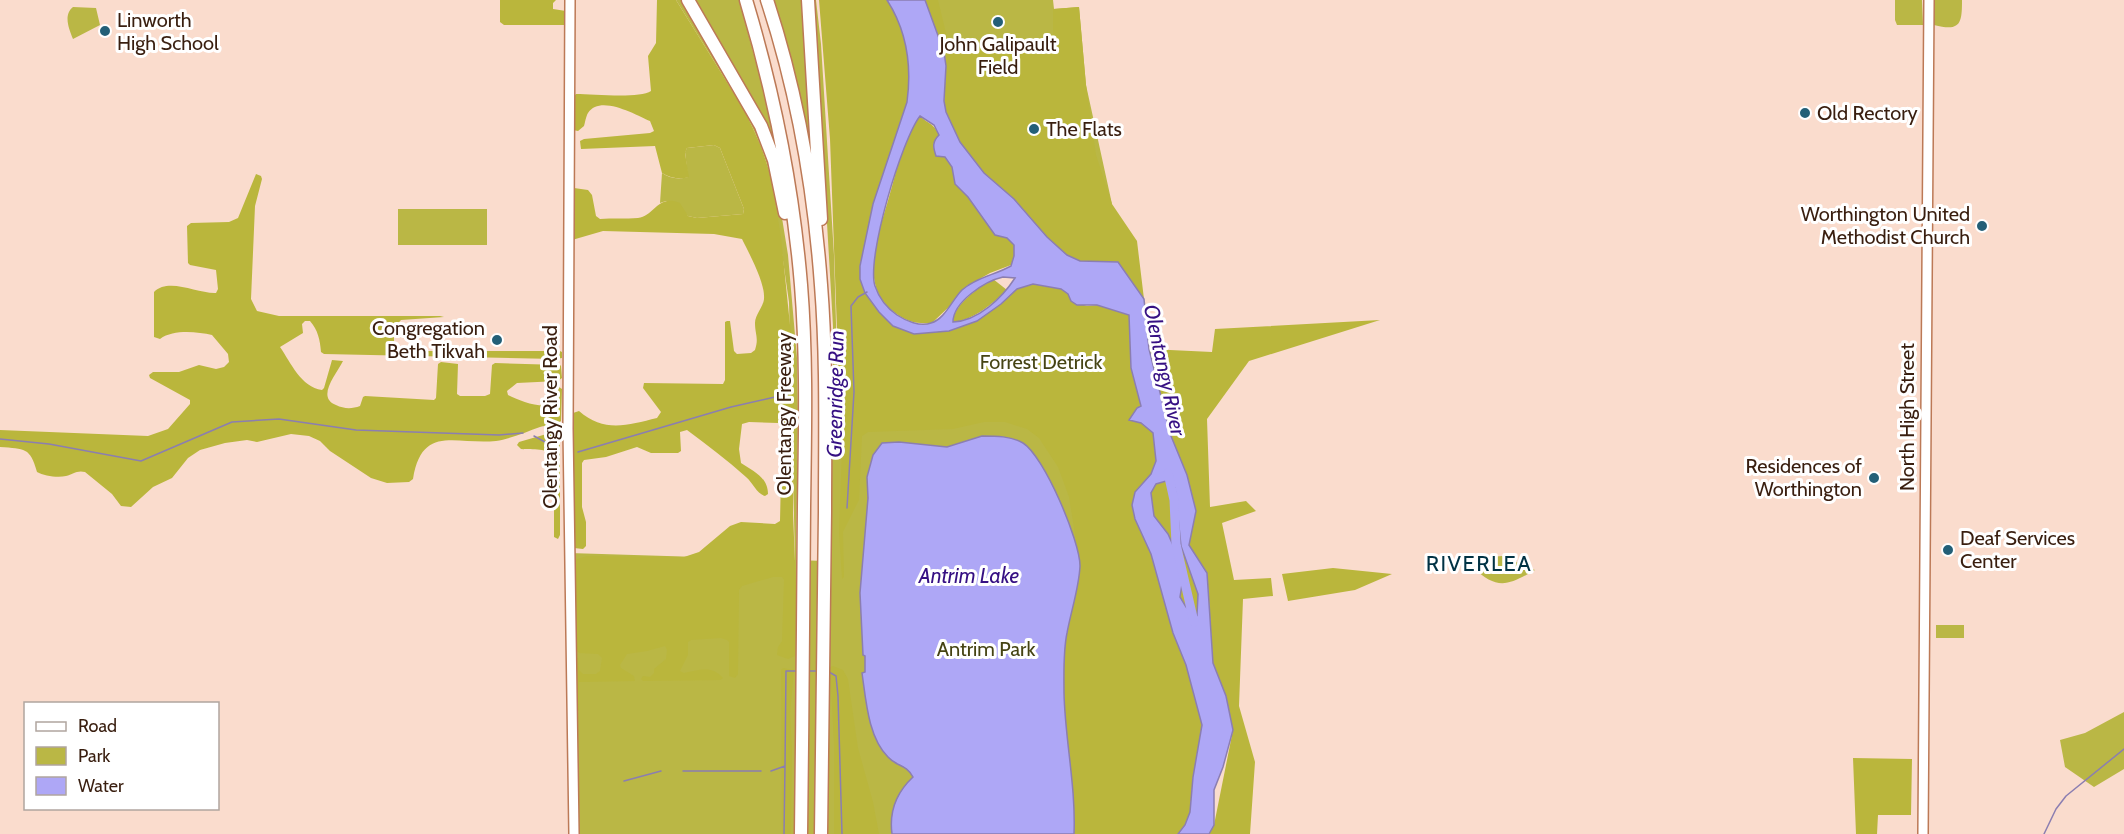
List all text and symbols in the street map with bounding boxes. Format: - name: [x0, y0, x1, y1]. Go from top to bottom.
- place label: Linworth High School: [117, 8, 219, 55]
- marker: John Galipault Field: [991, 15, 1005, 29]
- marker: Linworth High School: [98, 24, 112, 38]
- place label: John Galipault Field: [939, 32, 1057, 79]
- place label: Old Rectory: [1817, 101, 1918, 125]
- marker: Old Rectory: [1798, 106, 1812, 120]
- place label: The Flats: [1046, 117, 1122, 141]
- marker: The Flats: [1027, 122, 1041, 136]
- place label: Worthington United Methodist Church: [1801, 202, 1970, 249]
- marker: Worthington United Methodist Church: [1975, 219, 1989, 233]
- water label: Olentangy River: [1139, 302, 1191, 439]
- place label: Congregation Beth Tikvah: [372, 316, 485, 363]
- street label: Olentangy River Road: [538, 325, 562, 509]
- water label: Greenridge Run: [821, 330, 849, 458]
- street label: Olentangy Freeway: [772, 332, 796, 496]
- marker: Congregation Beth Tikvah: [490, 333, 504, 347]
- street label: North High Street: [1895, 343, 1919, 491]
- park label: Forrest Detrick: [980, 350, 1102, 374]
- place label: Residences of Worthington: [1746, 454, 1862, 501]
- marker: Residences of Worthington: [1867, 471, 1881, 485]
- place label: Deaf Services Center: [1960, 526, 2075, 573]
- marker: Deaf Services Center: [1941, 543, 1955, 557]
- district label: RIVERLEA: [1426, 550, 1532, 577]
- water label: Antrim Lake: [918, 563, 1020, 588]
- park label: Antrim Park: [937, 637, 1035, 661]
- legend: [24, 702, 219, 810]
- text: Road: [78, 715, 117, 737]
- text: Park: [78, 745, 111, 767]
- text: Water: [78, 775, 124, 797]

